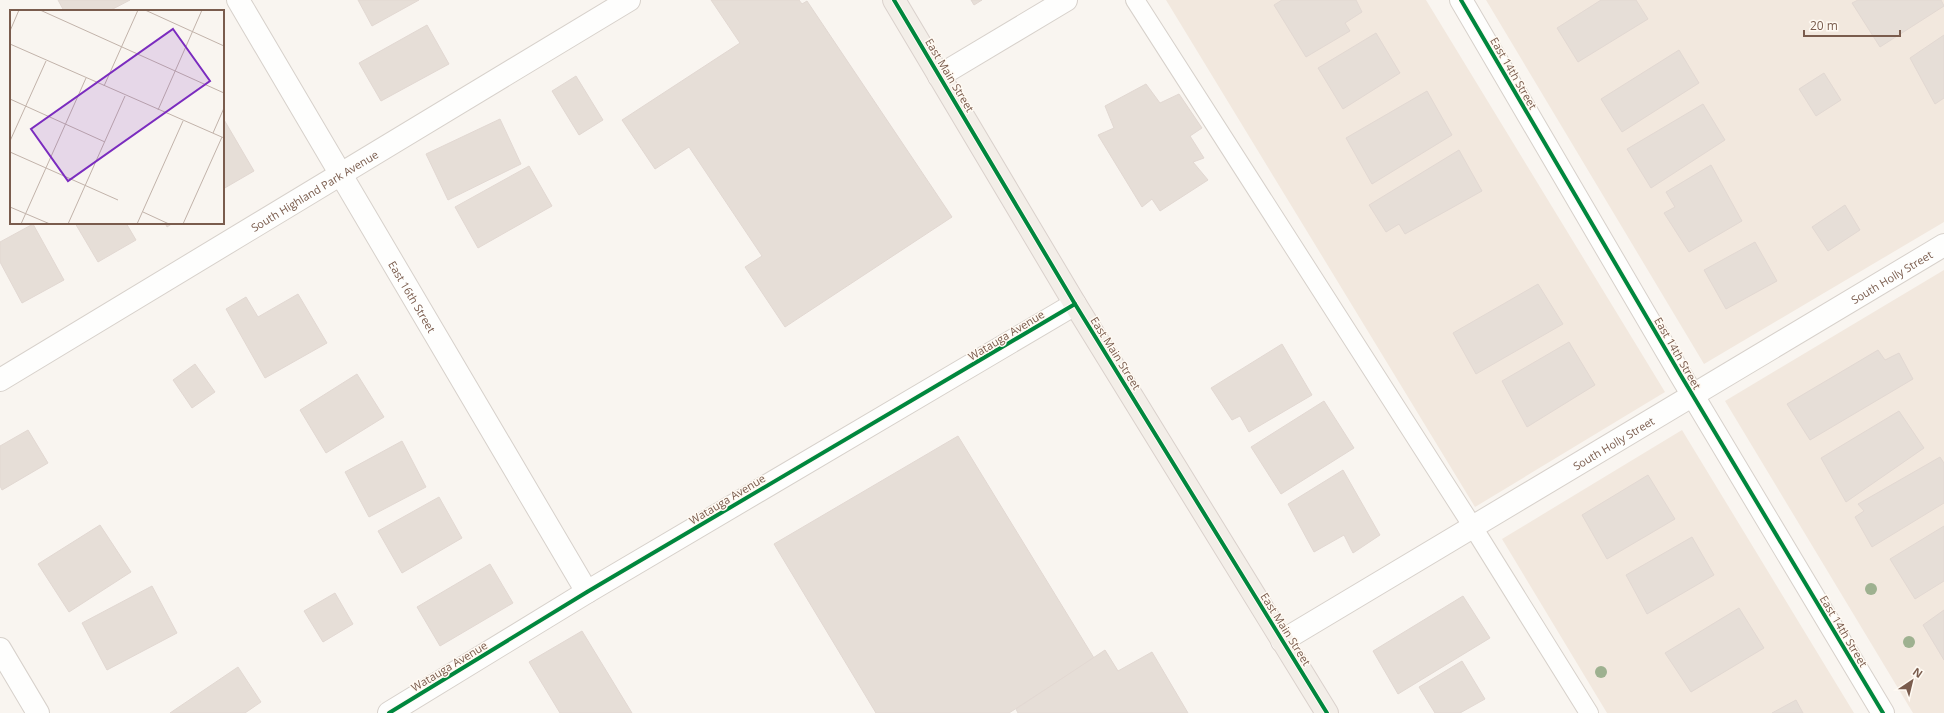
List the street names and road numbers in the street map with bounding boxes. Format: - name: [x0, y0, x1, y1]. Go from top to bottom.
- street label: East 14th Street: [1487, 34, 1541, 112]
- street label: East Main Street: [922, 35, 978, 115]
- street label: South Highland Park Avenue: [248, 146, 381, 234]
- street label: South Holly Street: [1848, 246, 1935, 307]
- street label: East 16th Street: [386, 258, 440, 335]
- street label: Watauga Avenue: [965, 306, 1047, 364]
- street label: East Main Street: [1088, 314, 1144, 392]
- street label: East 14th Street: [1651, 314, 1705, 392]
- street label: South Holly Street: [1570, 413, 1657, 473]
- street label: Watauga Avenue: [686, 470, 768, 528]
- street label: East Main Street: [1258, 590, 1314, 668]
- street label: East 14th Street: [1817, 592, 1871, 670]
- street label: Watauga Avenue: [408, 637, 490, 695]

